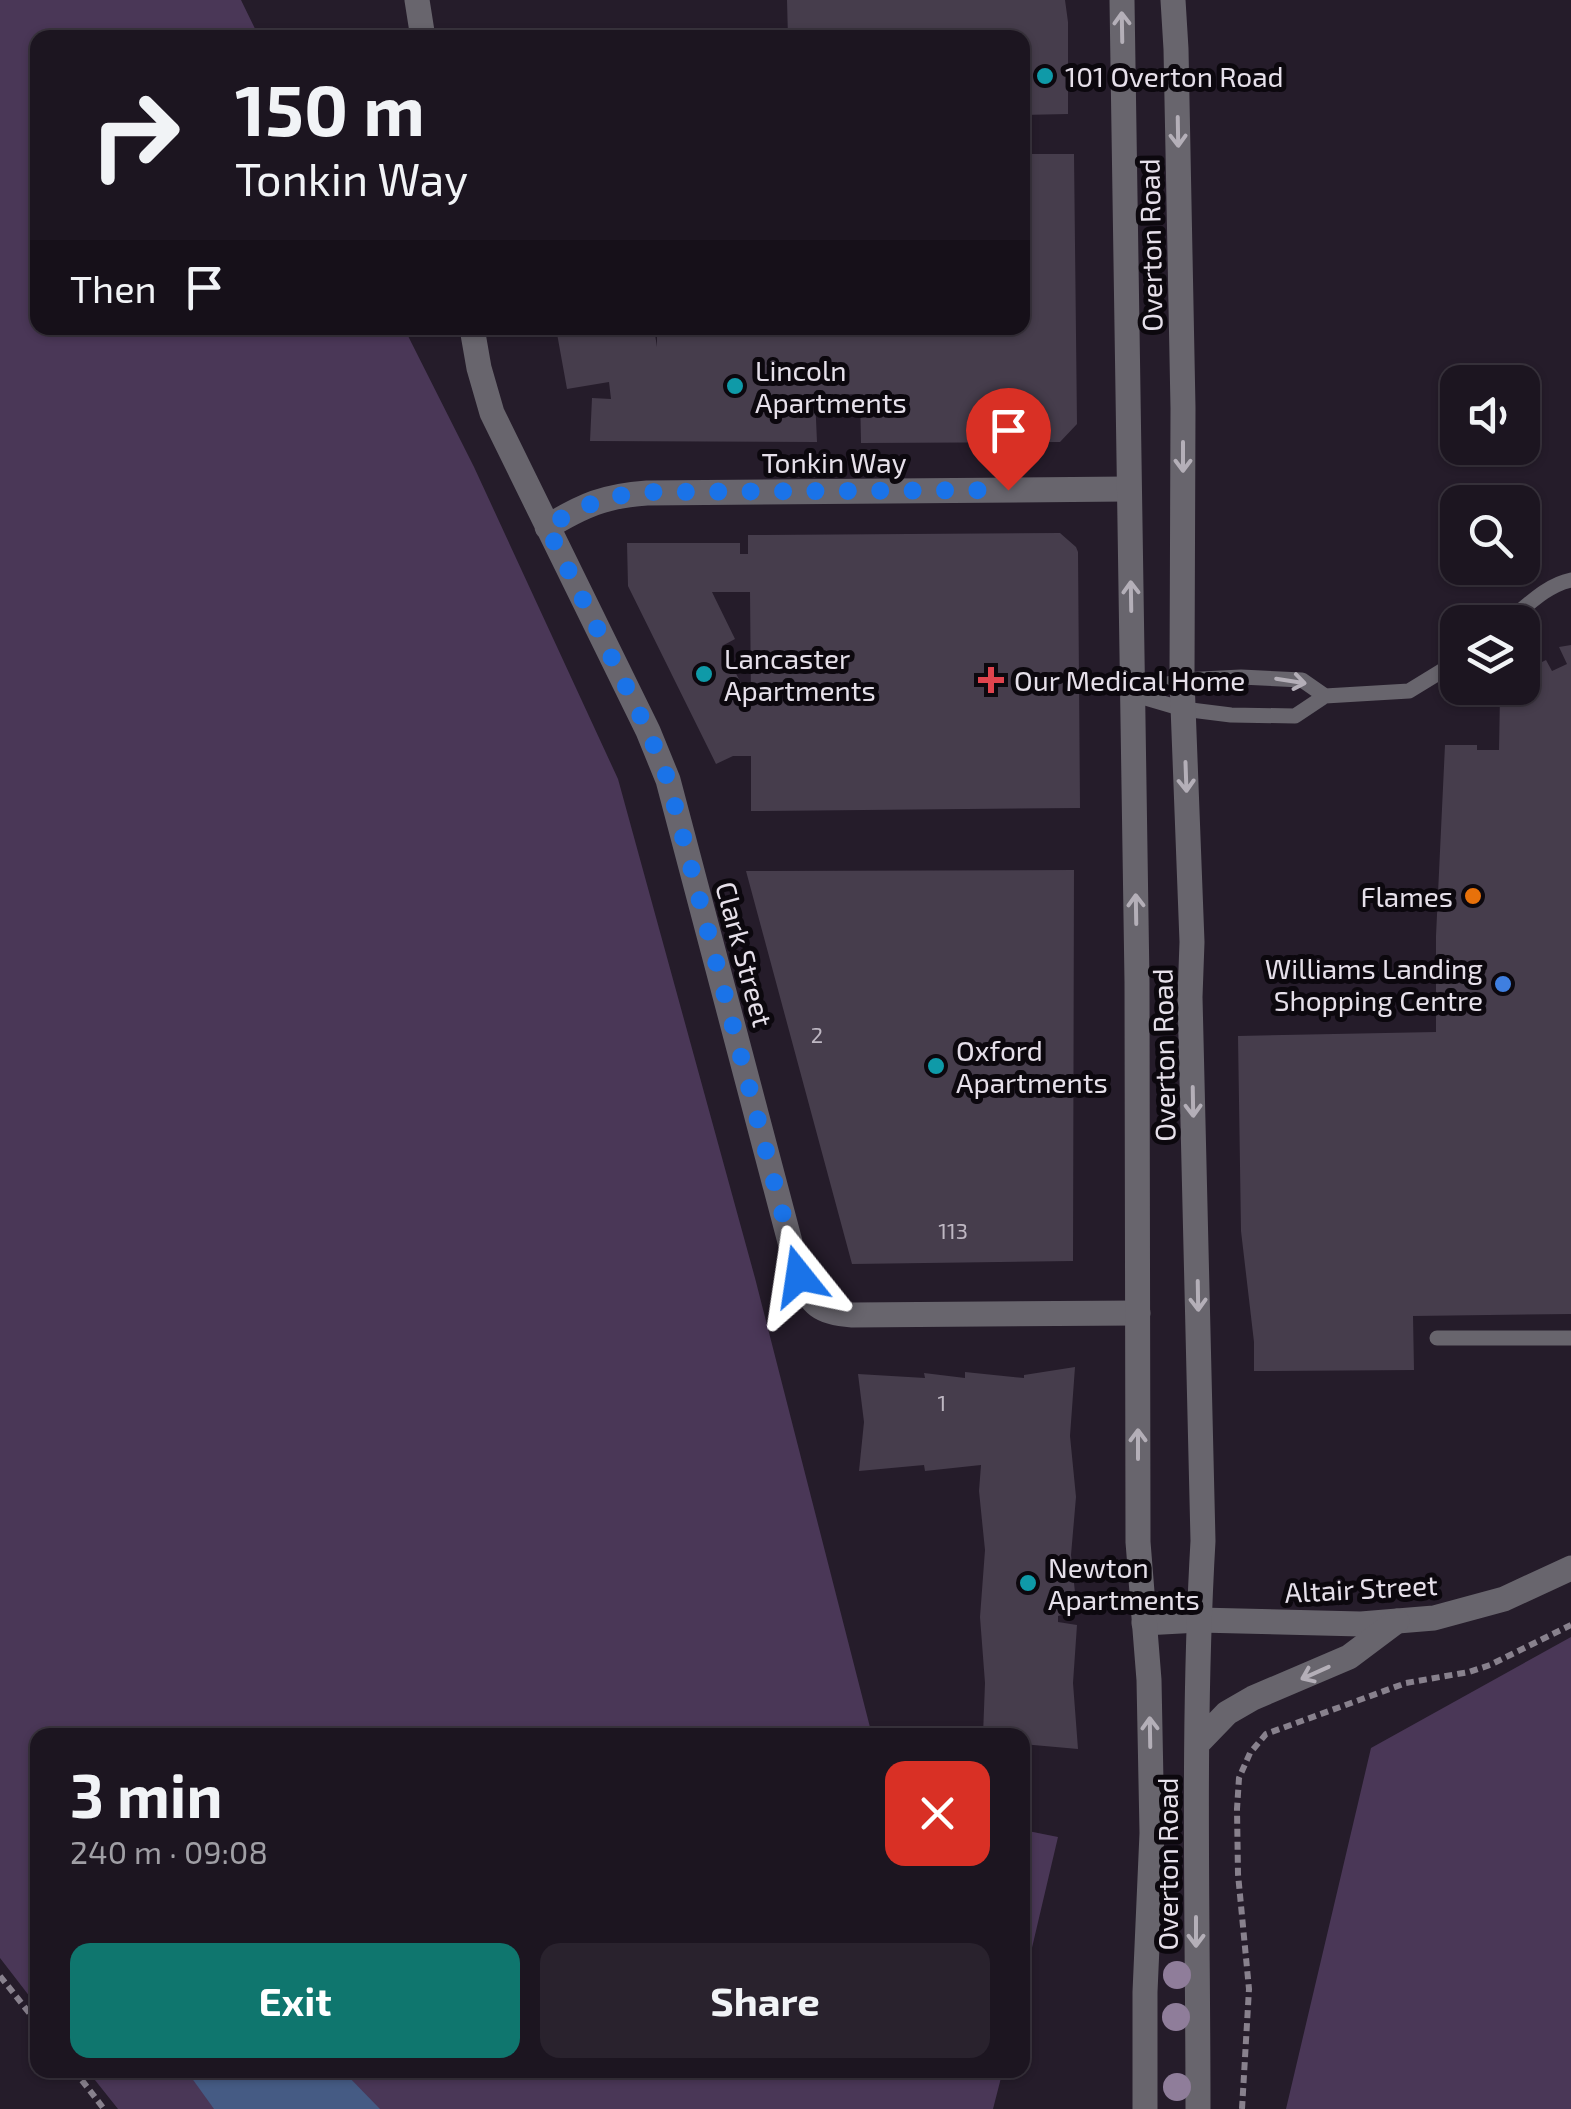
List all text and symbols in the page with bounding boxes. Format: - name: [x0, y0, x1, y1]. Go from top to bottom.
- one-way arrow: [1113, 11, 1132, 43]
- place label: 101 Overton Road: [1065, 59, 1284, 93]
- marker: 101 Overton Road: [1034, 65, 1056, 87]
- text: 150 m: [235, 66, 425, 150]
- icon: right: [70, 70, 200, 200]
- one-way arrow: [1168, 116, 1187, 148]
- text: Tonkin Way: [235, 151, 468, 205]
- street label: Overton Road: [1131, 158, 1169, 332]
- icon: arrive: [177, 260, 232, 315]
- text: Then: [70, 265, 157, 311]
- place label: Lincoln Apartments: [755, 353, 907, 419]
- map controls: [1440, 365, 1540, 705]
- button: sound: [1440, 365, 1540, 465]
- marker: Lincoln Apartments: [724, 375, 746, 397]
- pin: [966, 388, 1051, 491]
- icon: arrive: [981, 403, 1036, 458]
- one-way arrow: [1174, 440, 1192, 473]
- street label: Tonkin Way: [761, 445, 907, 479]
- button: search: [1440, 485, 1540, 585]
- one-way arrow: [1121, 581, 1140, 613]
- button: layers: [1440, 605, 1540, 705]
- place label: Lancaster Apartments: [724, 641, 876, 707]
- marker: Lancaster Apartments: [693, 663, 715, 685]
- place label: Our Medical Home: [1014, 663, 1245, 697]
- marker: Our Medical Home: [978, 667, 1004, 693]
- one-way arrow: [1274, 673, 1306, 691]
- one-way arrow: [1176, 761, 1195, 793]
- street label: Clark Street: [709, 878, 781, 1030]
- place label: Flames: [1360, 879, 1453, 913]
- marker: Flames: [1462, 885, 1484, 907]
- one-way arrow: [1126, 894, 1145, 926]
- place label: Williams Landing Shopping Centre: [1265, 951, 1483, 1017]
- street label: Overton Road: [1144, 968, 1182, 1142]
- marker: Williams Landing Shopping Centre: [1492, 973, 1514, 995]
- house number: 2: [811, 1021, 823, 1047]
- place label: Oxford Apartments: [956, 1033, 1108, 1099]
- marker: Oxford Apartments: [925, 1055, 947, 1077]
- one-way arrow: [1183, 1086, 1202, 1118]
- house number: 113: [938, 1217, 968, 1243]
- position arrow: [747, 1224, 851, 1328]
- one-way arrow: [1188, 1280, 1207, 1312]
- house number: 1: [938, 1389, 946, 1415]
- one-way arrow: [1128, 1429, 1148, 1462]
- place label: Newton Apartments: [1048, 1550, 1200, 1616]
- street label: Altair Street: [1284, 1567, 1438, 1609]
- marker: Newton Apartments: [1017, 1572, 1039, 1594]
- one-way arrow: [1300, 1665, 1331, 1683]
- one-way arrow: [1140, 1716, 1160, 1749]
- text: 3 min: [70, 1758, 222, 1830]
- button: close: [885, 1761, 990, 1866]
- street label: Overton Road: [1150, 1777, 1184, 1951]
- text: 240 m · 09:08: [70, 1832, 268, 1870]
- one-way arrow: [1186, 1914, 1206, 1947]
- button: Exit: [70, 1943, 520, 2058]
- button: Share: [540, 1943, 990, 2058]

